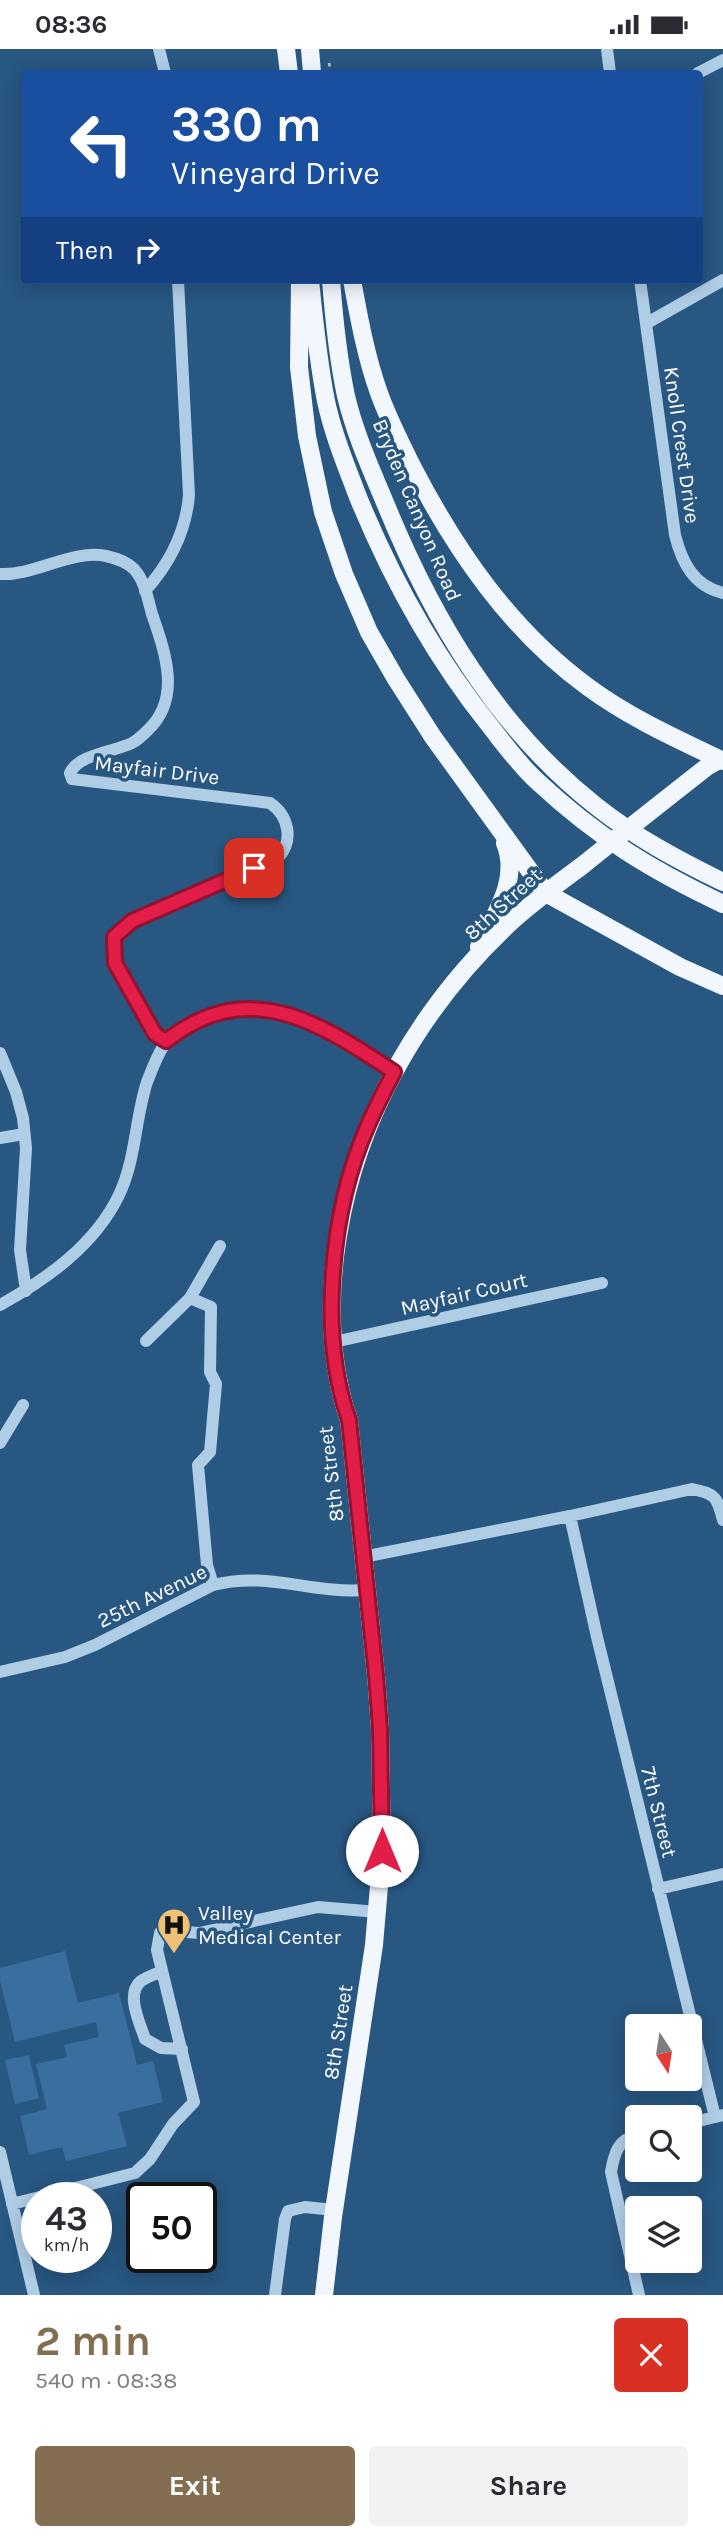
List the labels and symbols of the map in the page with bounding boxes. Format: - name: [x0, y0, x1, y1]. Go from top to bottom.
- street label: Knoll Crest Drive: [659, 365, 705, 525]
- street label: Bryden Canyon Road: [368, 415, 466, 605]
- street label: Mayfair Drive: [93, 750, 221, 790]
- pin: [224, 838, 284, 898]
- street label: 8th Street: [459, 863, 547, 945]
- street label: Mayfair Court: [398, 1268, 530, 1320]
- street label: 8th Street: [313, 1425, 349, 1523]
- street label: 25th Avenue: [93, 1559, 211, 1633]
- street label: 7th Street: [636, 1764, 682, 1860]
- position arrow: [345, 1814, 419, 1888]
- place label: Valley Medical Center: [198, 1901, 342, 1949]
- hospital icon: Valley Medical Center: [155, 1906, 193, 1955]
- street label: 8th Street: [319, 1983, 357, 2081]
- north arrow: [625, 2014, 702, 2091]
- speed limit sign: 50: [126, 2182, 217, 2273]

